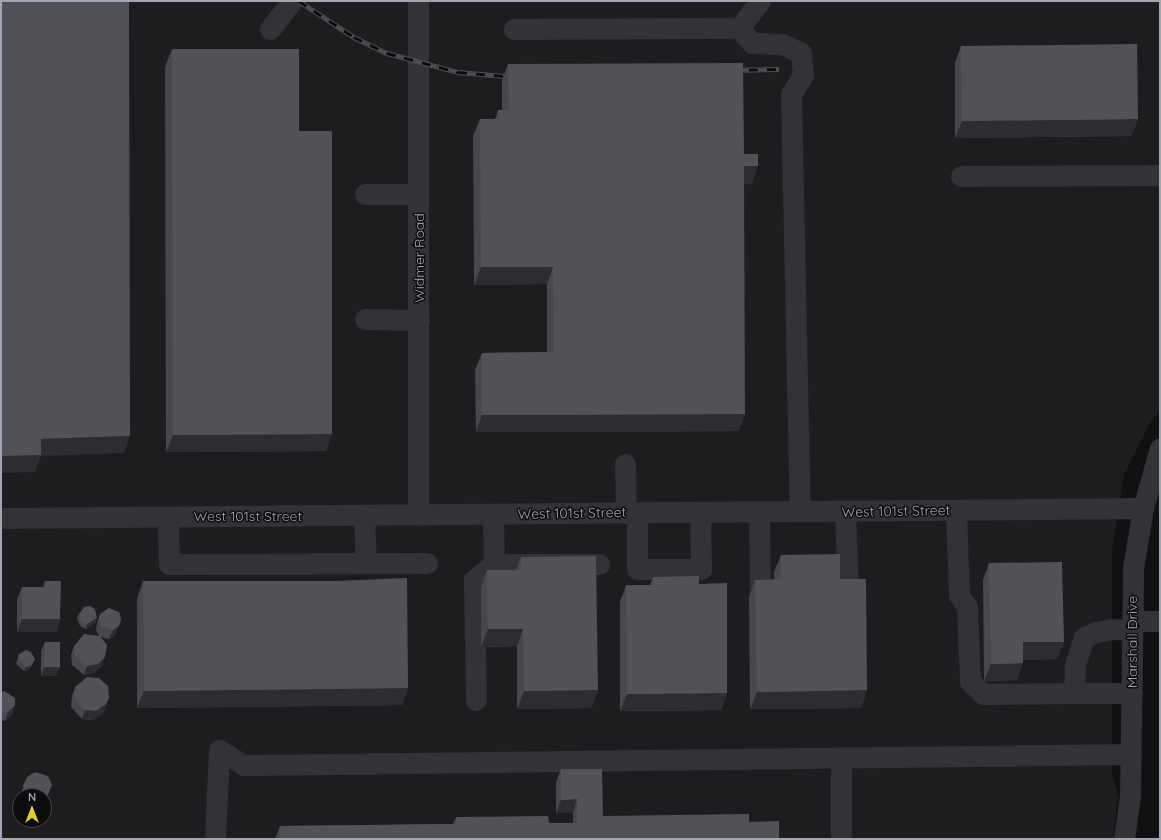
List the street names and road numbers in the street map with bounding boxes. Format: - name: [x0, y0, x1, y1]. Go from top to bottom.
- street label: Widmer Road: [411, 213, 427, 303]
- street label: West 101st Street: [842, 502, 950, 520]
- street label: West 101st Street: [518, 504, 626, 522]
- street label: West 101st Street: [194, 508, 302, 524]
- street label: Marshall Drive: [1124, 596, 1140, 688]

